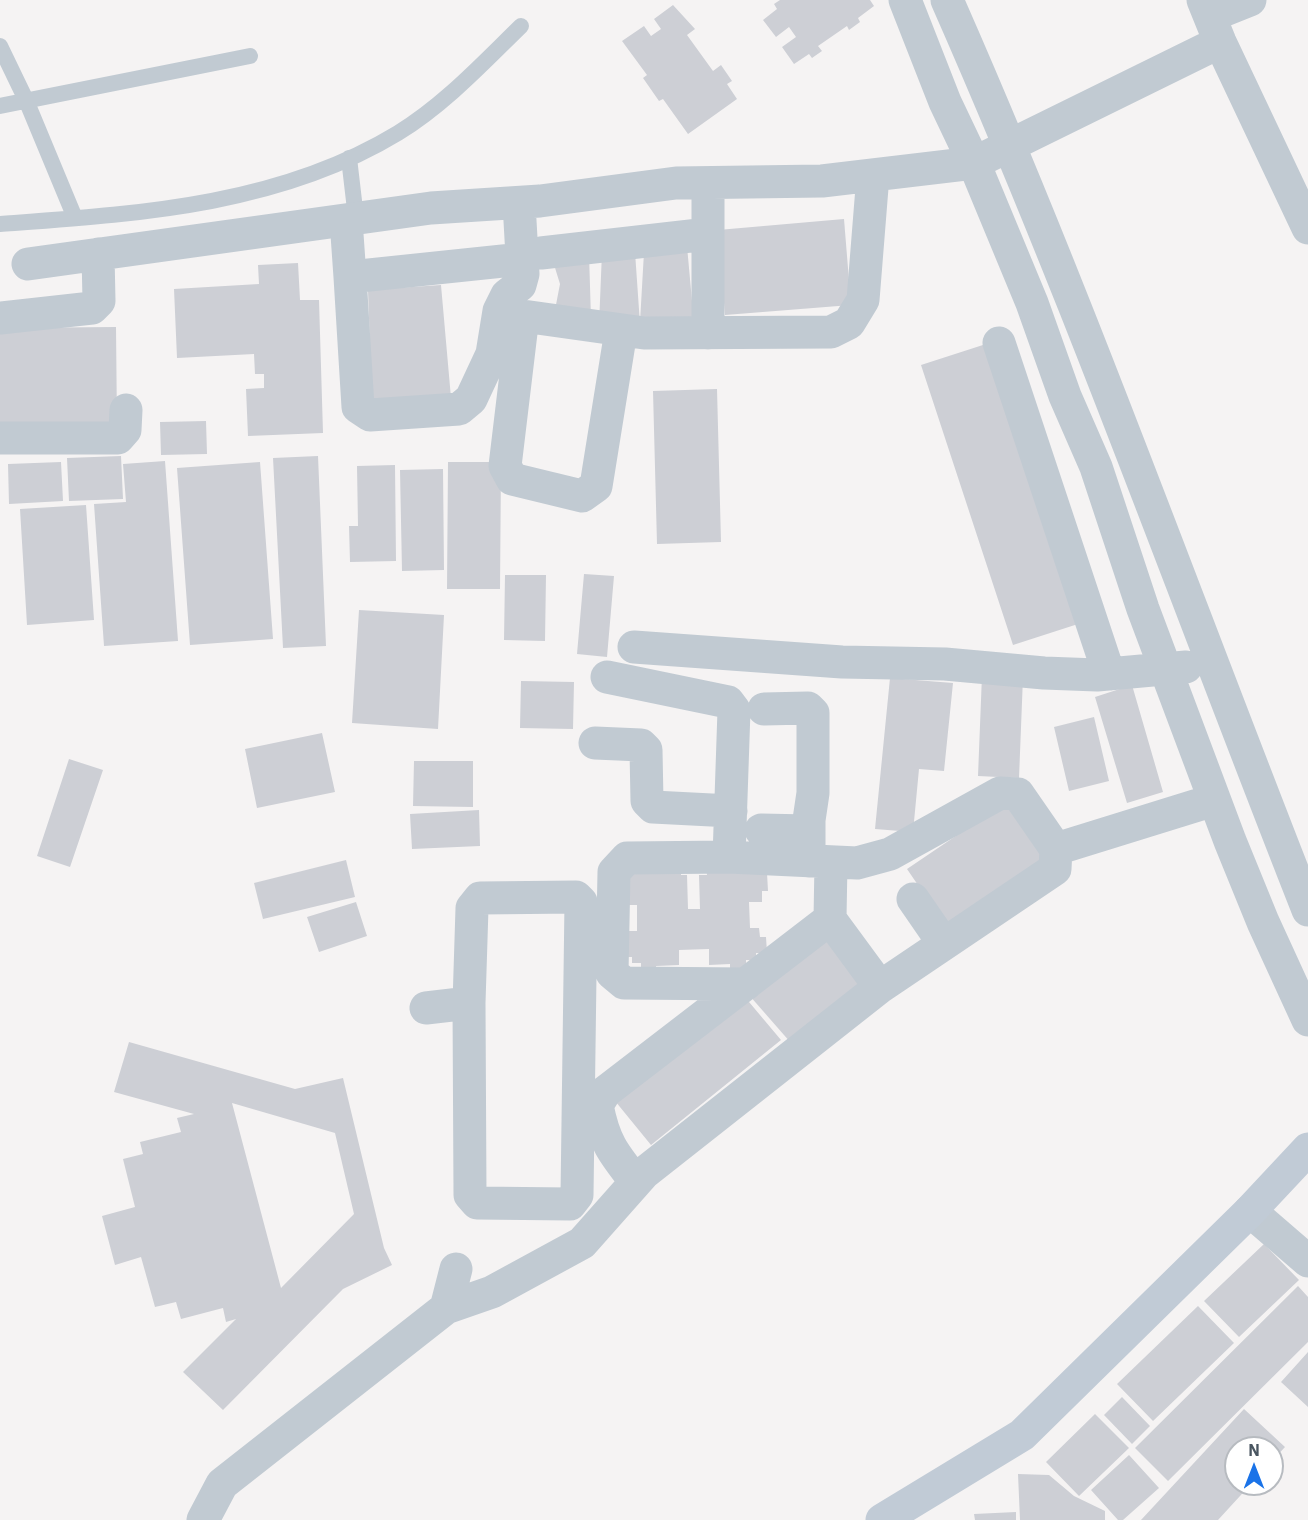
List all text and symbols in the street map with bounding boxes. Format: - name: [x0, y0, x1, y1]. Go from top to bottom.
- north arrow: [1224, 1436, 1284, 1496]
- text: N: [1248, 1440, 1260, 1460]

